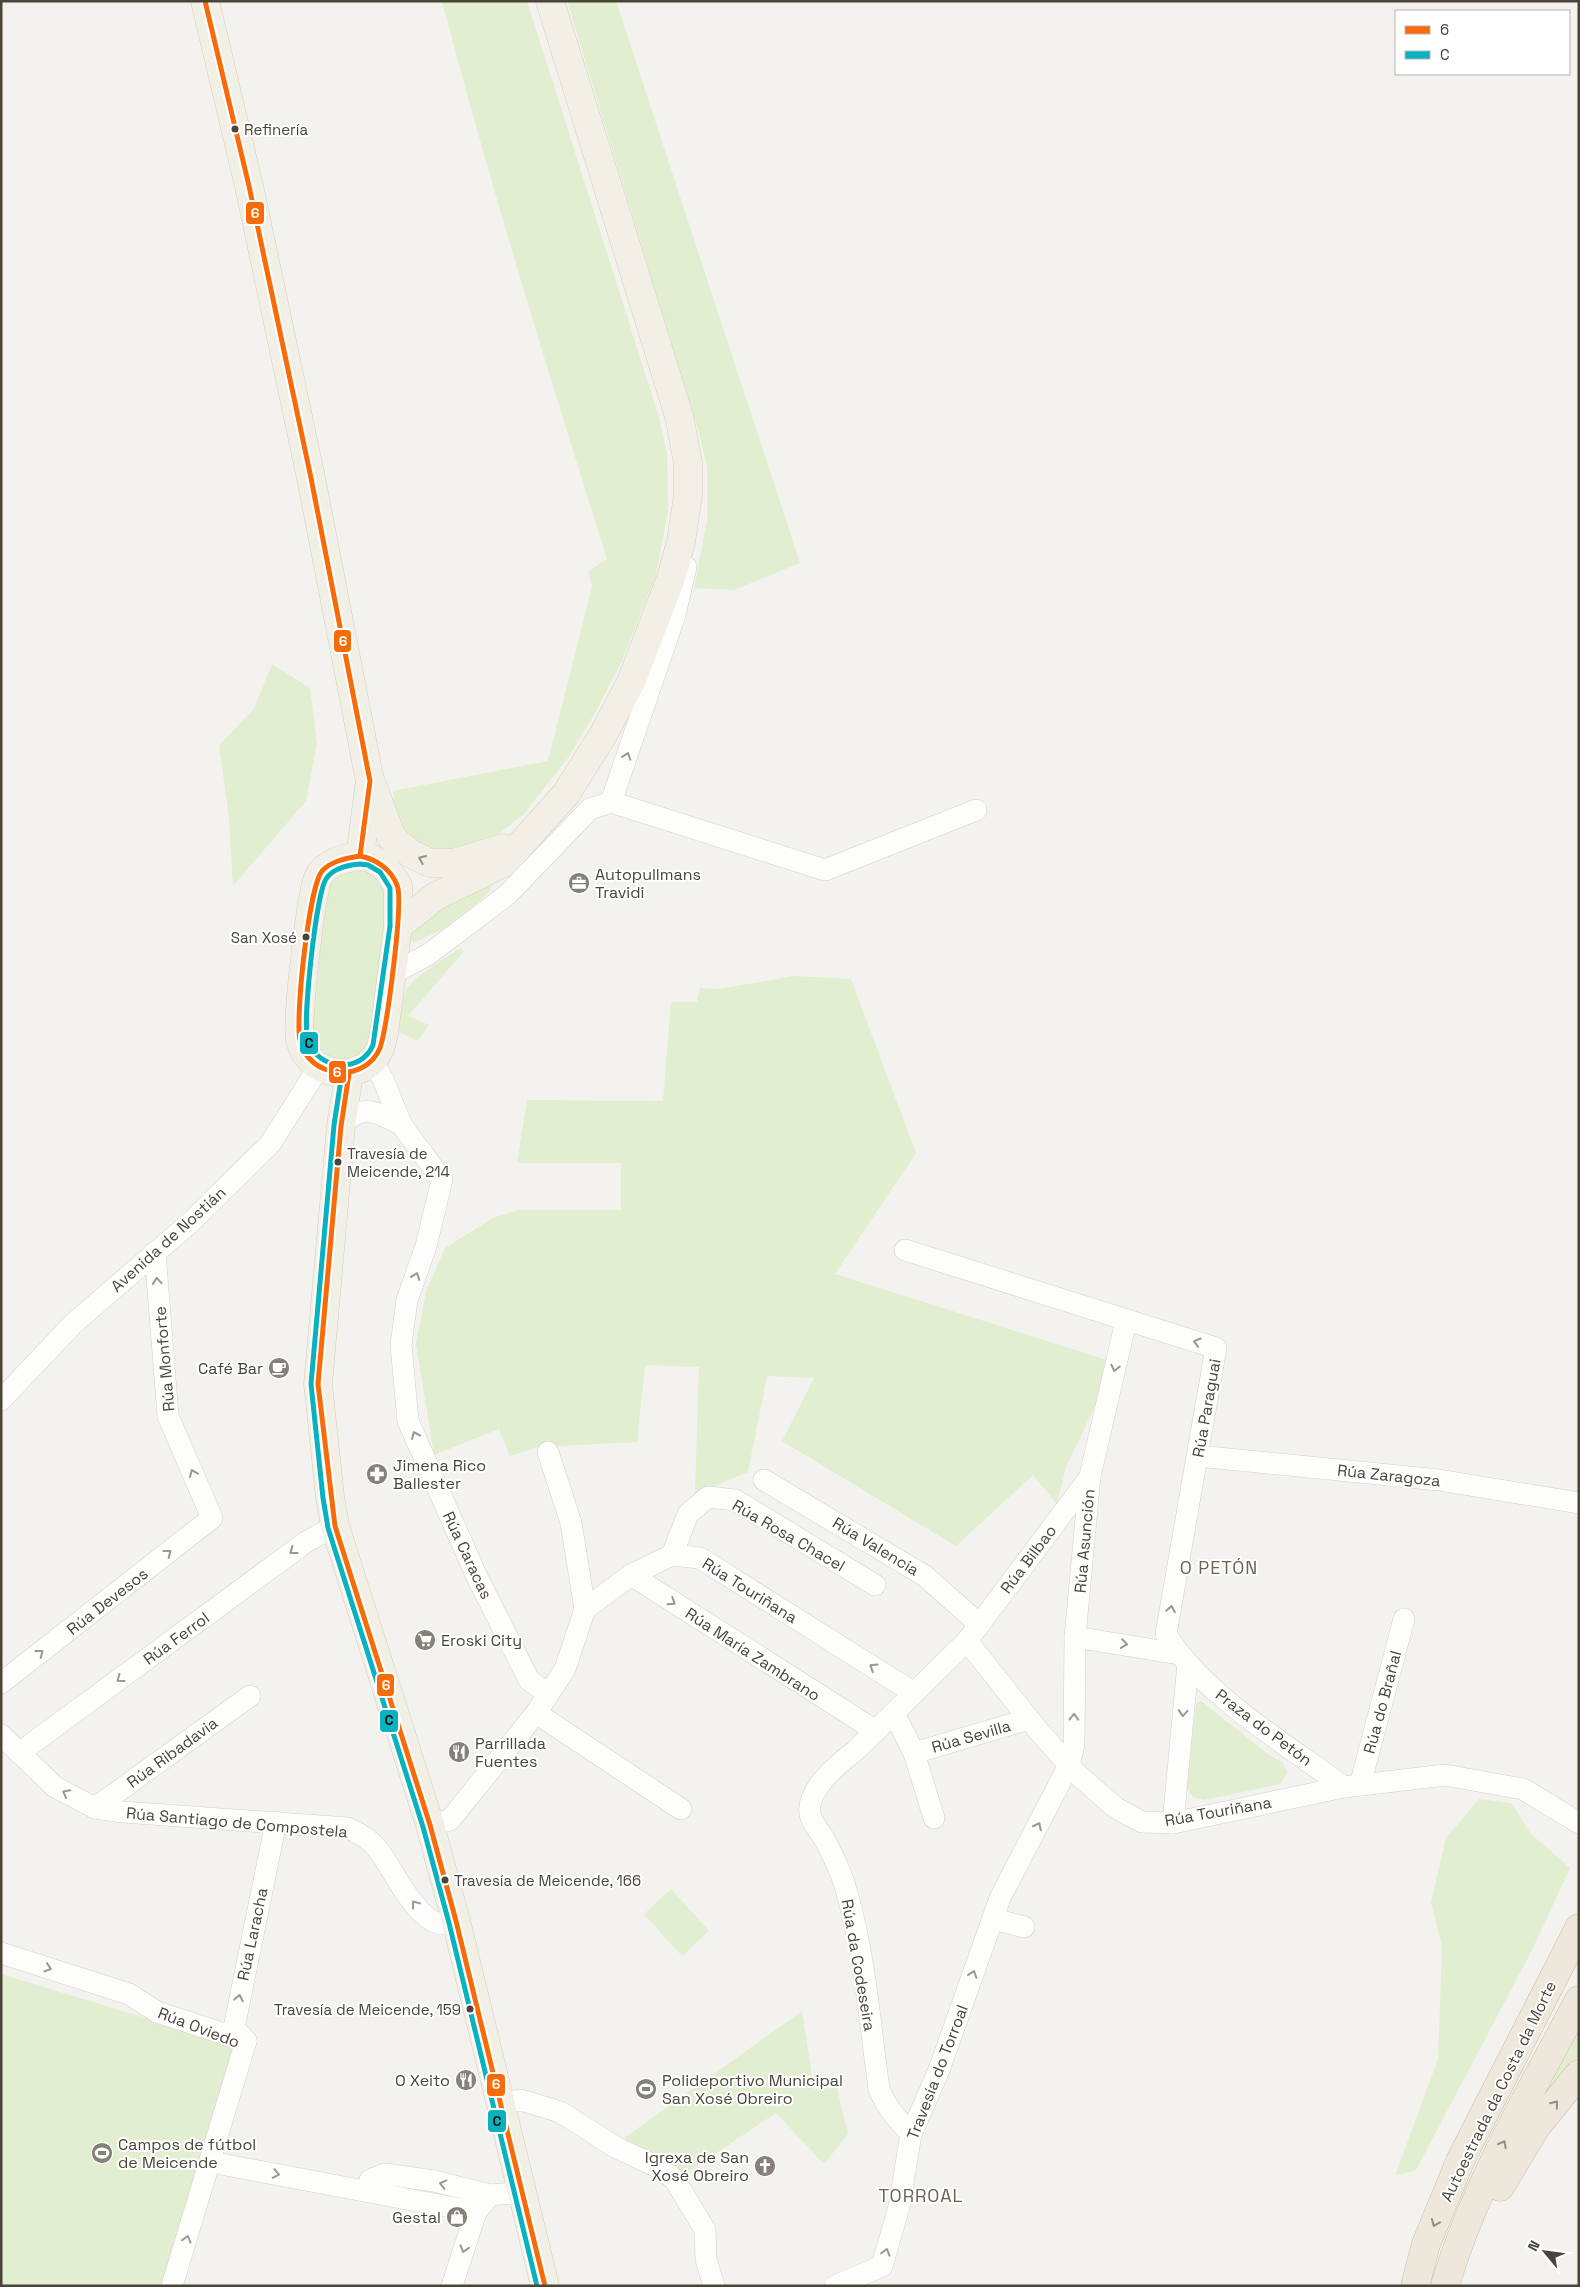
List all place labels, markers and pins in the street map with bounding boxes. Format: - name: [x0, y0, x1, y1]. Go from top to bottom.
- place label: Refinería: [244, 120, 308, 139]
- marker: Refinería: [230, 124, 240, 134]
- place label: Autopullmans Travidi: [595, 864, 701, 903]
- office icon: Autopullmans Travidi: [567, 871, 591, 895]
- place label: San Xosé: [231, 928, 297, 947]
- marker: San Xosé: [301, 932, 311, 942]
- place label: Travesía de Meicende, 214: [347, 1144, 450, 1181]
- marker: Travesía de Meicende, 214: [333, 1157, 343, 1167]
- cafe icon: Café Bar: [267, 1356, 291, 1380]
- place label: Café Bar: [198, 1358, 263, 1379]
- place label: Jimena Rico Ballester: [393, 1455, 486, 1494]
- pharmacy icon: Jimena Rico Ballester: [365, 1462, 389, 1486]
- supermarket icon: Eroski City: [413, 1628, 437, 1652]
- place label: Eroski City: [441, 1630, 522, 1651]
- place label: Parrillada Fuentes: [475, 1733, 546, 1772]
- restaurant icon: Parrillada Fuentes: [447, 1740, 471, 1764]
- place label: Travesía de Meicende, 166: [454, 1871, 641, 1890]
- marker: Travesía de Meicende, 166: [440, 1875, 450, 1885]
- place label: Travesía de Meicende, 159: [274, 2000, 461, 2019]
- marker: Travesía de Meicende, 159: [465, 2004, 475, 2014]
- restaurant icon: O Xeito: [454, 2068, 478, 2092]
- place label: O Xeito: [395, 2070, 450, 2091]
- place label: Polideportivo Municipal San Xosé Obreiro: [662, 2070, 843, 2109]
- sports icon: Polideportivo Municipal San Xosé Obreiro: [634, 2077, 658, 2101]
- place label: Campos de fútbol de Meicende: [118, 2134, 256, 2173]
- sports icon: Campos de fútbol de Meicende: [90, 2141, 114, 2165]
- place label: Igrexa de San Xosé Obreiro: [645, 2147, 749, 2186]
- church icon: Igrexa de San Xosé Obreiro: [753, 2154, 777, 2178]
- shop icon: Gestal: [445, 2205, 469, 2229]
- place label: Gestal: [392, 2207, 441, 2228]

